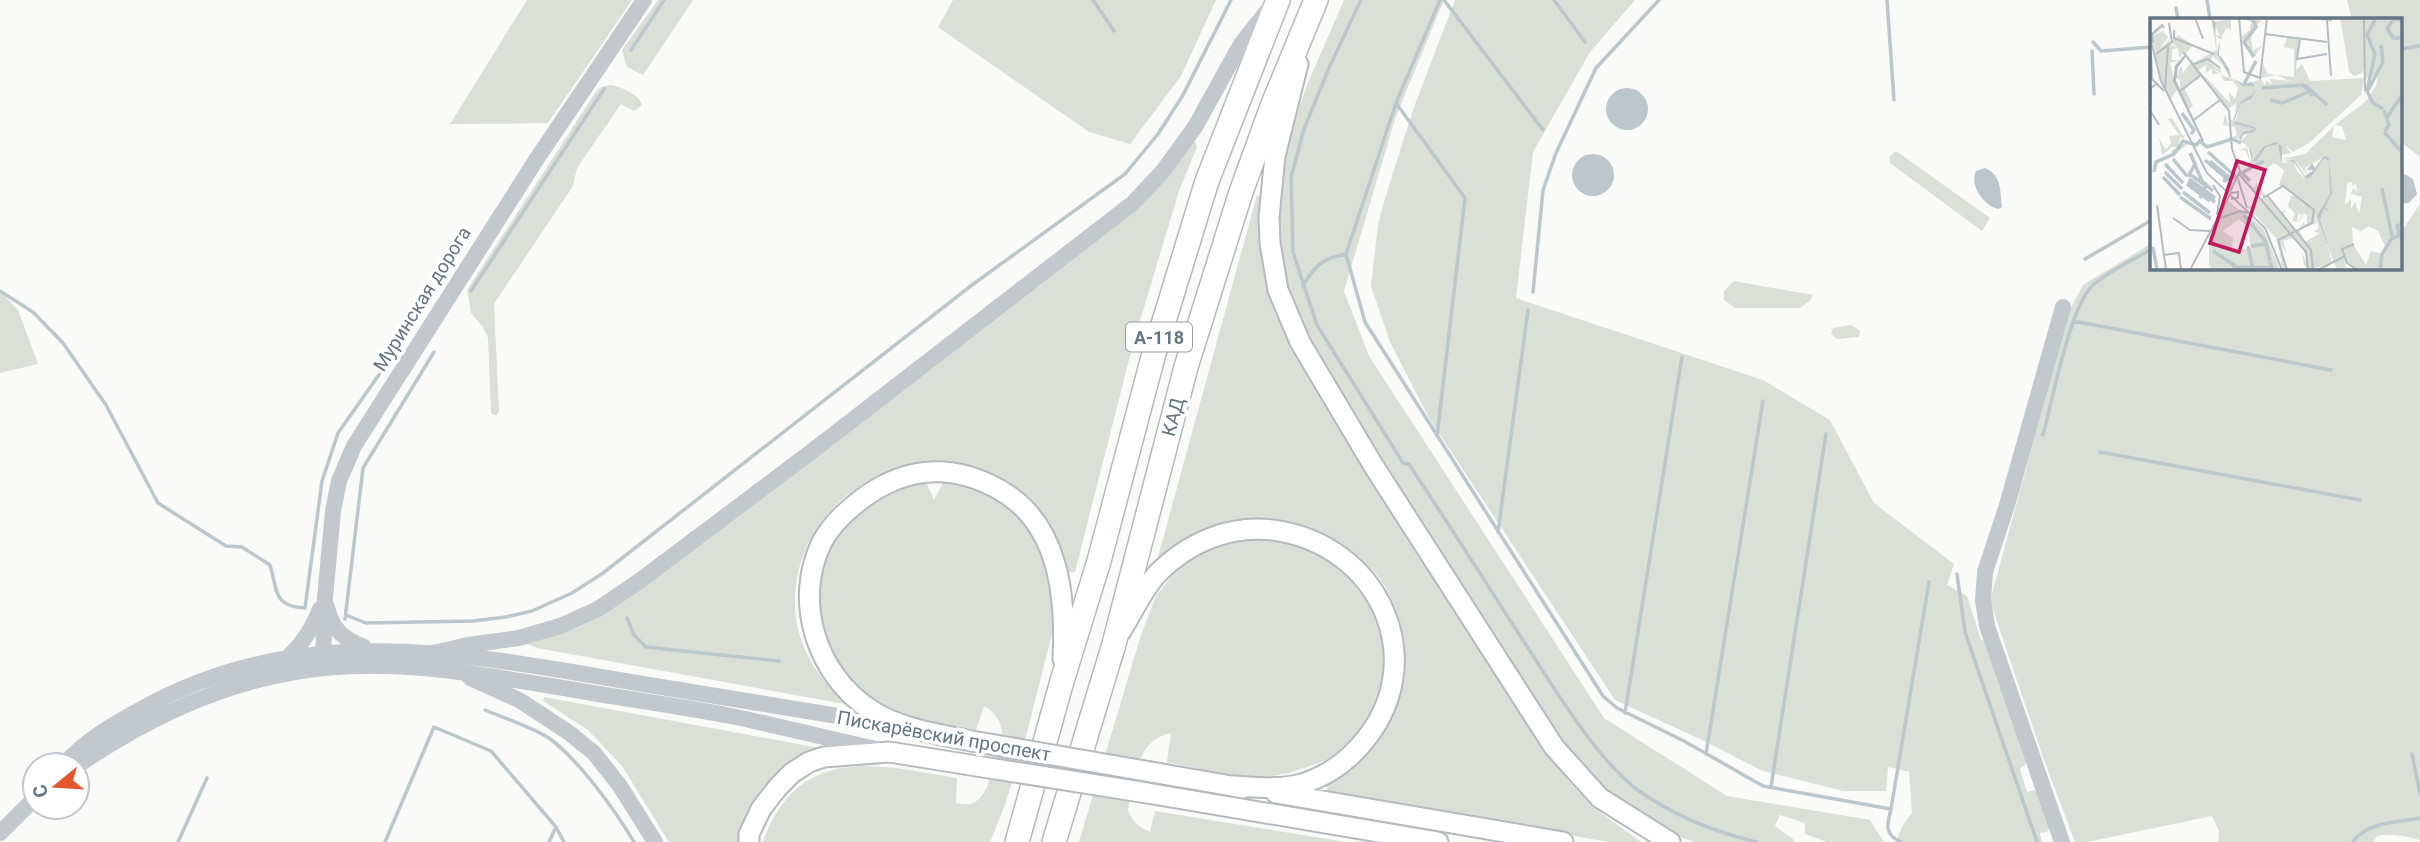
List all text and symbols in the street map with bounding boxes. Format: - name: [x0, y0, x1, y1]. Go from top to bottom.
- inset map: [2150, 18, 2402, 270]
- street label: Муринская дорога: [368, 223, 476, 375]
- road number: А-118: [1126, 323, 1192, 352]
- street label: КАД: [1157, 395, 1189, 439]
- street label: Пискарёвский проспект: [835, 706, 1053, 766]
- north arrow: [21, 751, 91, 821]
- text: С: [27, 782, 53, 801]

